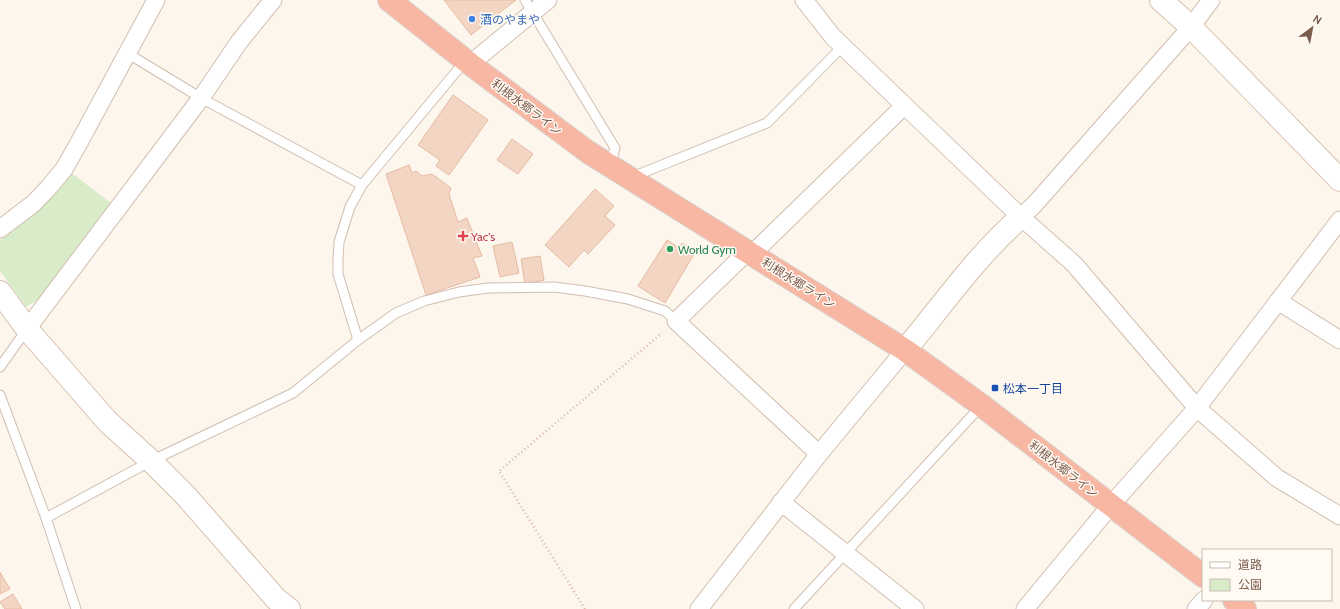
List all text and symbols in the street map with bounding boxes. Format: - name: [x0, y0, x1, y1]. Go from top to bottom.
- north arrow: [1292, 8, 1332, 48]
- place label: 酒のやまや: [480, 12, 540, 27]
- text: N: [1310, 12, 1324, 28]
- marker: 酒のやまや: [467, 14, 477, 24]
- street label: 利根水郷ライン: [489, 76, 565, 138]
- place label: Yac's: [470, 229, 495, 244]
- marker: Yac's: [458, 231, 468, 241]
- place label: World Gym: [678, 242, 736, 257]
- marker: World Gym: [665, 244, 675, 254]
- street label: 利根水郷ライン: [759, 254, 839, 312]
- place label: 松本一丁目: [1003, 381, 1063, 396]
- marker: 松本一丁目: [990, 383, 1000, 393]
- street label: 利根水郷ライン: [1026, 437, 1102, 501]
- legend: [1202, 549, 1332, 601]
- text: 道路: [1238, 557, 1262, 572]
- text: 公園: [1238, 577, 1262, 592]

